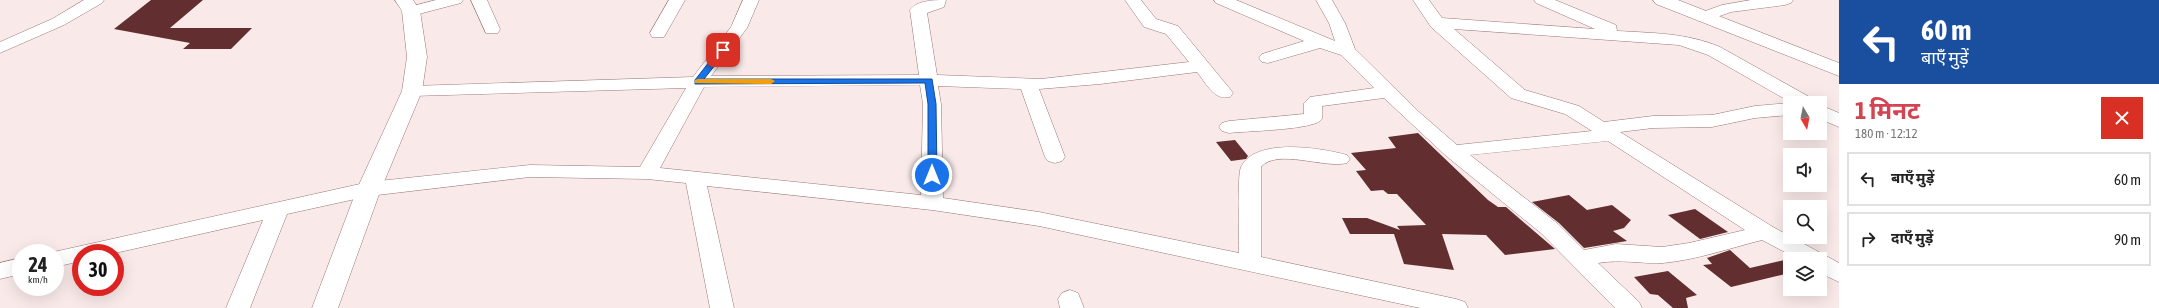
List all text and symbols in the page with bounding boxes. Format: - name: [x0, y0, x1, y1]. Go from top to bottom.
- text: 60 m: [1921, 14, 1971, 46]
- icon: left: [1855, 16, 1907, 68]
- pin: [706, 33, 740, 67]
- icon: arrive: [712, 39, 734, 61]
- text: बाएँ मुड़ें: [1921, 47, 1969, 68]
- north arrow: [1783, 96, 1827, 140]
- map controls: [1783, 96, 1827, 296]
- text: 1 मिनट: [1855, 97, 1920, 124]
- button: close: [2101, 97, 2143, 139]
- text: 180 m · 12:12: [1855, 126, 1918, 141]
- button: sound: [1783, 148, 1827, 192]
- position arrow: [911, 154, 953, 196]
- icon: left: [1857, 168, 1879, 190]
- text: बाएँ मुड़ें: [1891, 169, 1934, 186]
- text: 60 m: [2114, 171, 2141, 188]
- button: search: [1783, 200, 1827, 244]
- icon: right: [1857, 228, 1879, 250]
- text: दाएँ मुड़ें: [1891, 229, 1933, 246]
- text: 90 m: [2114, 231, 2141, 248]
- speed limit sign: 30: [72, 244, 124, 296]
- button: layers: [1783, 252, 1827, 296]
- text: 24: [29, 253, 47, 276]
- text: km/h: [28, 274, 48, 285]

